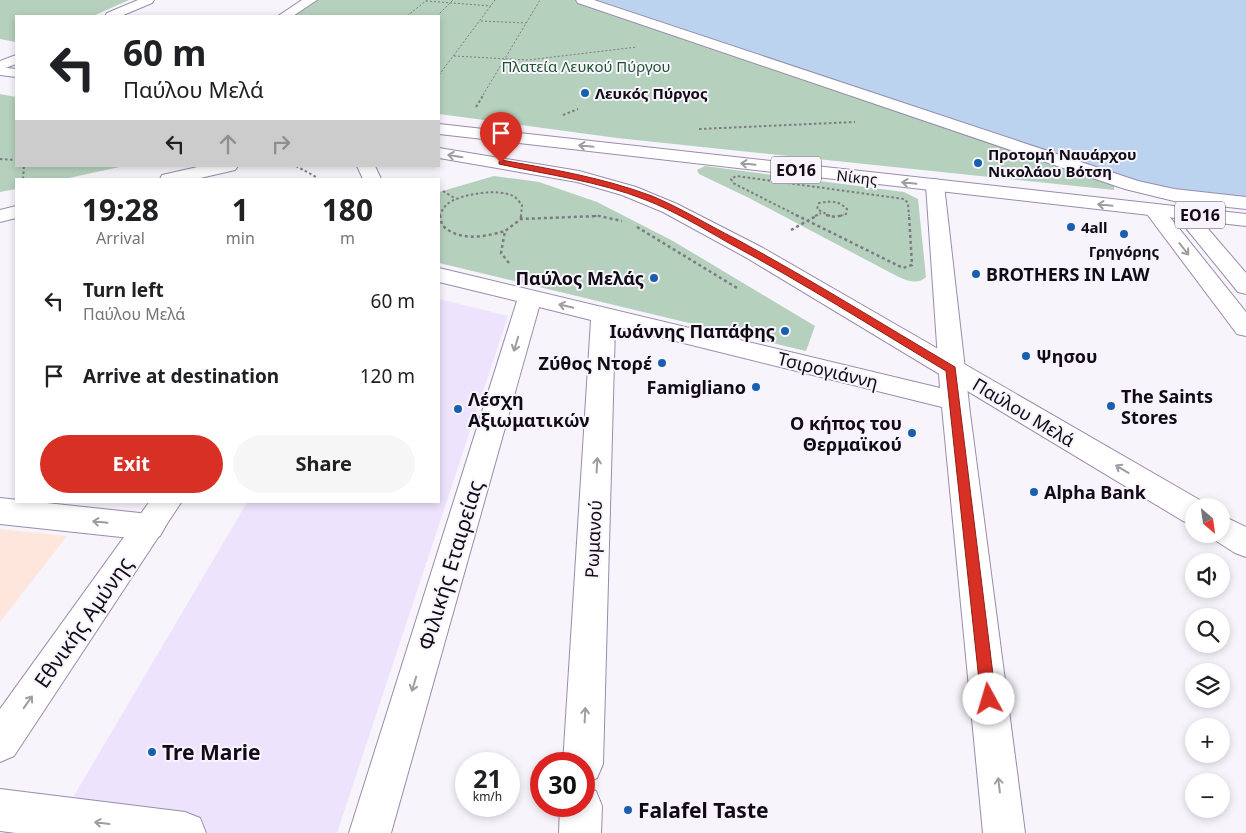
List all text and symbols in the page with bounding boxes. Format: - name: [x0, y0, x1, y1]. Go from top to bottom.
- text: 60 m: [123, 29, 206, 76]
- icon: left: [40, 35, 105, 100]
- park label: Πλατεία Λευκού Πύργου: [501, 56, 671, 76]
- text: Παύλου Μελά: [123, 74, 264, 104]
- place label: Λευκός Πύργος: [595, 83, 708, 103]
- marker: Λευκός Πύργος: [579, 87, 591, 99]
- pin: [480, 112, 522, 163]
- icon: arrive: [487, 119, 515, 147]
- icon: left: [161, 130, 189, 158]
- icon: ahead: [214, 130, 242, 158]
- icon: right: [267, 130, 295, 158]
- one-way arrow: [579, 141, 595, 151]
- place label: Προτομή Ναυάρχου Νικολάου Βότση: [988, 144, 1137, 181]
- one-way arrow: [448, 150, 464, 160]
- road number: ΕΟ16: [771, 156, 821, 184]
- marker: Προτομή Ναυάρχου Νικολάου Βότση: [972, 157, 984, 169]
- one-way arrow: [740, 159, 756, 169]
- street label: Νίκης: [836, 165, 878, 189]
- one-way arrow: [901, 178, 917, 188]
- text: 19:28: [82, 189, 159, 230]
- text: 1: [232, 189, 249, 230]
- text: 180: [322, 189, 373, 230]
- one-way arrow: [1098, 200, 1114, 210]
- road number: ΕΟ16: [1175, 202, 1225, 228]
- place label: 4all: [1081, 217, 1108, 237]
- marker: 4all: [1065, 221, 1077, 233]
- text: Arrival: [96, 227, 145, 249]
- text: min: [226, 227, 255, 249]
- text: m: [340, 227, 355, 249]
- marker: Γρηγόρης: [1118, 228, 1130, 240]
- place label: Γρηγόρης: [1089, 241, 1159, 261]
- one-way arrow: [1178, 242, 1189, 255]
- place label: BROTHERS IN LAW: [986, 262, 1150, 286]
- place label: Παύλος Μελάς: [515, 266, 644, 290]
- marker: BROTHERS IN LAW: [970, 268, 982, 280]
- marker: Παύλος Μελάς: [648, 272, 660, 284]
- text: Turn left: [83, 277, 164, 303]
- icon: left: [40, 287, 68, 315]
- text: 60 m: [371, 288, 415, 314]
- one-way arrow: [559, 301, 575, 310]
- text: Παύλου Μελά: [83, 303, 185, 325]
- place label: Ιωάννης Παπάφης: [609, 319, 775, 343]
- marker: Ιωάννης Παπάφης: [779, 325, 791, 337]
- one-way arrow: [511, 336, 521, 352]
- place label: Ψησου: [1036, 344, 1098, 368]
- street label: Τσιρογιάννη: [775, 346, 881, 394]
- marker: Ψησου: [1020, 350, 1032, 362]
- place label: Ζύθος Ντορέ: [538, 351, 652, 375]
- marker: Ζύθος Ντορέ: [656, 357, 668, 369]
- icon: arrive: [40, 362, 68, 390]
- text: Arrive at destination: [83, 363, 279, 389]
- text: 120 m: [360, 363, 415, 389]
- street label: Παύλου Μελά: [968, 372, 1080, 452]
- place label: Famigliano: [647, 375, 746, 399]
- marker: Famigliano: [750, 381, 762, 393]
- place label: The Saints Stores: [1121, 384, 1213, 429]
- place label: Λέσχη Αξιωματικών: [468, 387, 589, 432]
- marker: The Saints Stores: [1105, 400, 1117, 412]
- marker: Λέσχη Αξιωματικών: [452, 403, 464, 415]
- place label: Ο κήπος του Θερμαϊκού: [790, 411, 902, 456]
- marker: Ο κήπος του Θερμαϊκού: [906, 427, 918, 439]
- button: Exit: [40, 435, 223, 493]
- button: Share: [233, 435, 415, 493]
- one-way arrow: [592, 458, 601, 474]
- one-way arrow: [1115, 464, 1129, 474]
- street label: Φιλικής Εταιρείας: [411, 477, 489, 653]
- place label: Alpha Bank: [1044, 480, 1147, 504]
- marker: Alpha Bank: [1028, 486, 1040, 498]
- north arrow: [1185, 498, 1230, 542]
- map controls: [1185, 498, 1230, 818]
- street label: Ρωμανού: [579, 499, 607, 579]
- one-way arrow: [92, 517, 108, 527]
- street label: Εθνικής Αμύνης: [27, 551, 139, 693]
- button: sound: [1185, 553, 1230, 598]
- button: search: [1185, 608, 1230, 653]
- button: layers: [1185, 663, 1230, 708]
- position arrow: [962, 672, 1014, 724]
- one-way arrow: [409, 676, 419, 692]
- one-way arrow: [23, 695, 33, 709]
- one-way arrow: [581, 707, 590, 723]
- button: +: [1185, 718, 1230, 763]
- place label: Tre Marie: [162, 738, 261, 766]
- marker: Tre Marie: [146, 746, 158, 758]
- speed limit sign: 30: [530, 752, 595, 817]
- text: 21: [473, 761, 502, 795]
- button: −: [1185, 773, 1230, 818]
- one-way arrow: [994, 777, 1004, 793]
- text: km/h: [473, 788, 502, 805]
- place label: Falafel Taste: [638, 796, 769, 824]
- marker: Falafel Taste: [622, 804, 634, 816]
- one-way arrow: [94, 818, 110, 828]

